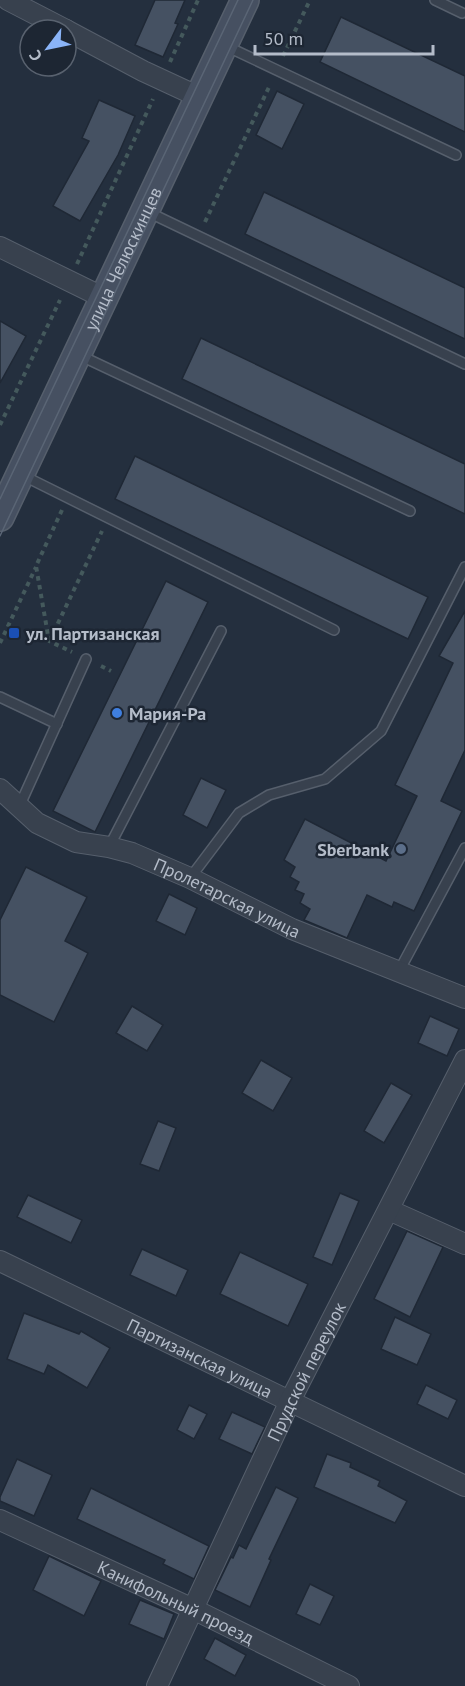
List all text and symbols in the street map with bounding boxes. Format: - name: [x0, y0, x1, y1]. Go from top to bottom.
- north arrow: [18, 18, 78, 78]
- scale bar: [255, 18, 434, 56]
- text: 50 m: [264, 27, 303, 50]
- text: С: [24, 47, 46, 65]
- street label: улица Челюскинцев: [79, 183, 166, 334]
- place label: ул. Партизанская: [25, 622, 159, 645]
- marker: ул. Партизанская: [7, 626, 21, 640]
- place label: Мария-Ра: [129, 702, 206, 725]
- marker: Мария-Ра: [110, 706, 124, 720]
- place label: Sberbank: [317, 838, 389, 861]
- marker: Sberbank: [394, 842, 408, 856]
- street label: Пролетарская улица: [151, 852, 304, 943]
- street label: Прудской переулок: [261, 1298, 351, 1445]
- street label: Партизанская улица: [123, 1313, 276, 1403]
- street label: Канифольный проезд: [94, 1555, 258, 1649]

